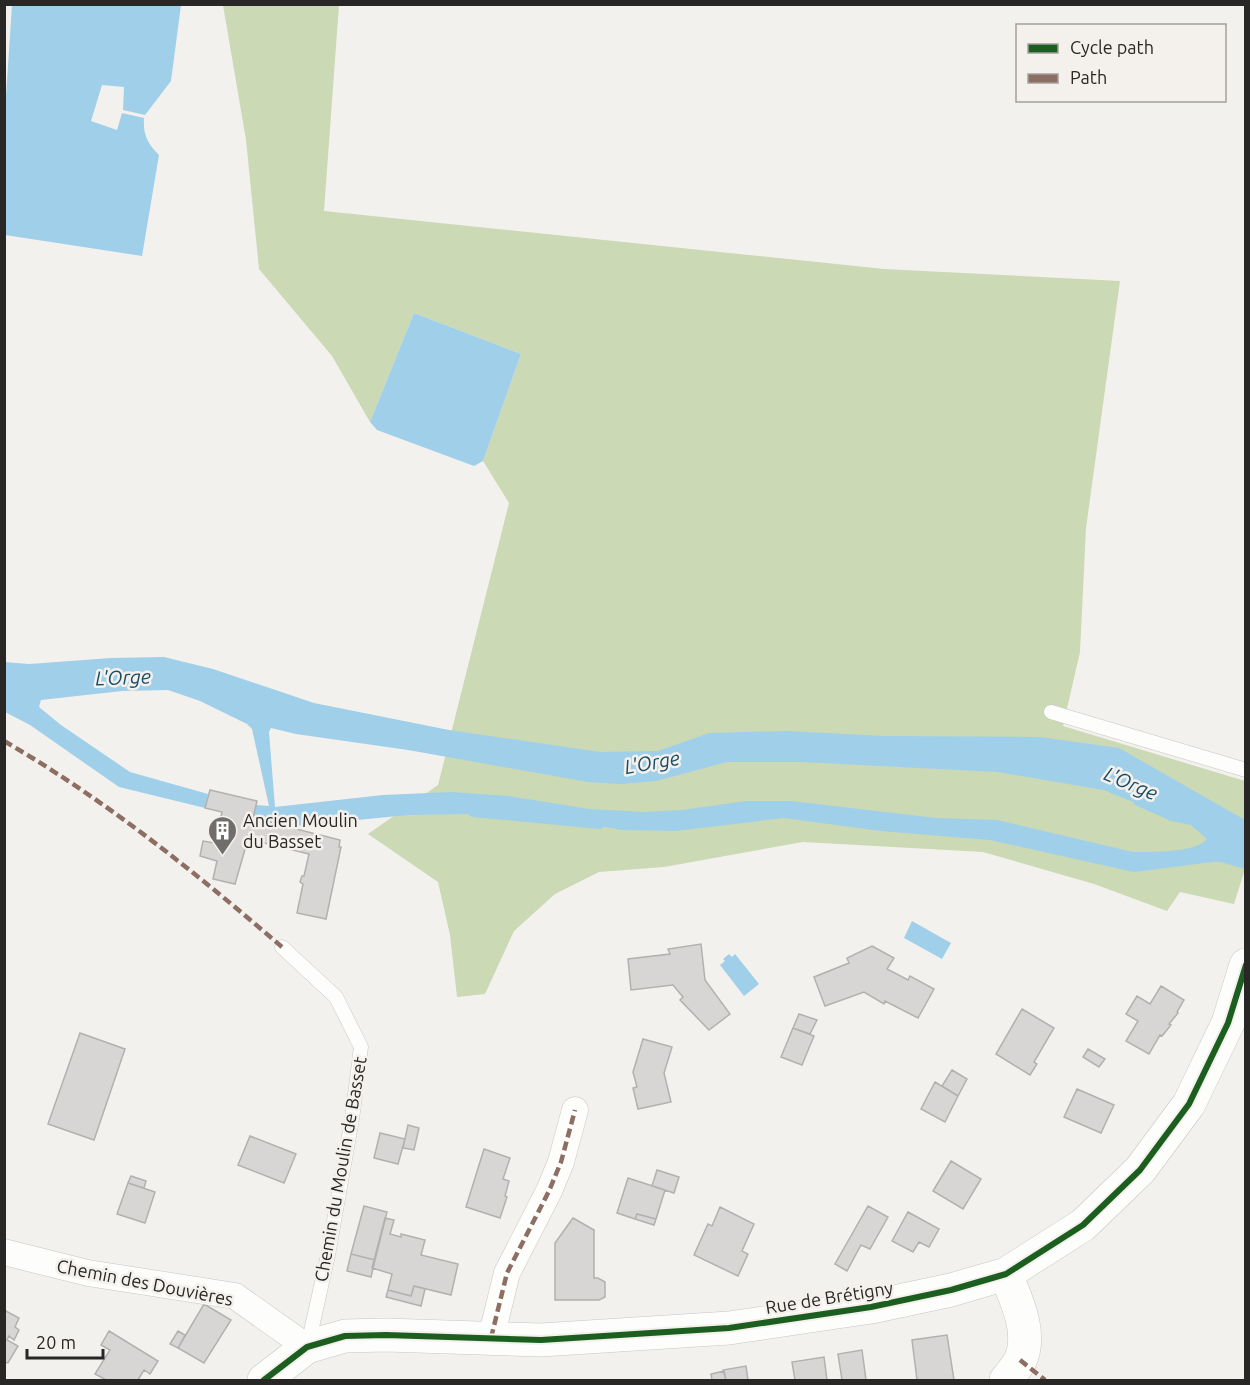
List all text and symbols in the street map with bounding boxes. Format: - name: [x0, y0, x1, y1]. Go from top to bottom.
- legend: [1016, 24, 1226, 102]
- text: Cycle path: [1070, 37, 1154, 57]
- text: Path: [1070, 67, 1107, 87]
- water label: L'Orge: [95, 665, 151, 689]
- water label: L'Orge: [623, 746, 681, 778]
- water label: L'Orge: [1101, 762, 1161, 804]
- place label: Ancien Moulin du Basset: [243, 810, 358, 851]
- building icon: Ancien Moulin du Basset: [206, 814, 238, 856]
- street label: Chemin du Moulin de Basset: [310, 1055, 370, 1283]
- street label: Chemin des Douvières: [55, 1255, 235, 1309]
- street label: Rue de Brétigny: [764, 1277, 895, 1317]
- scale bar: [27, 1322, 104, 1360]
- text: 20 m: [36, 1332, 76, 1352]

